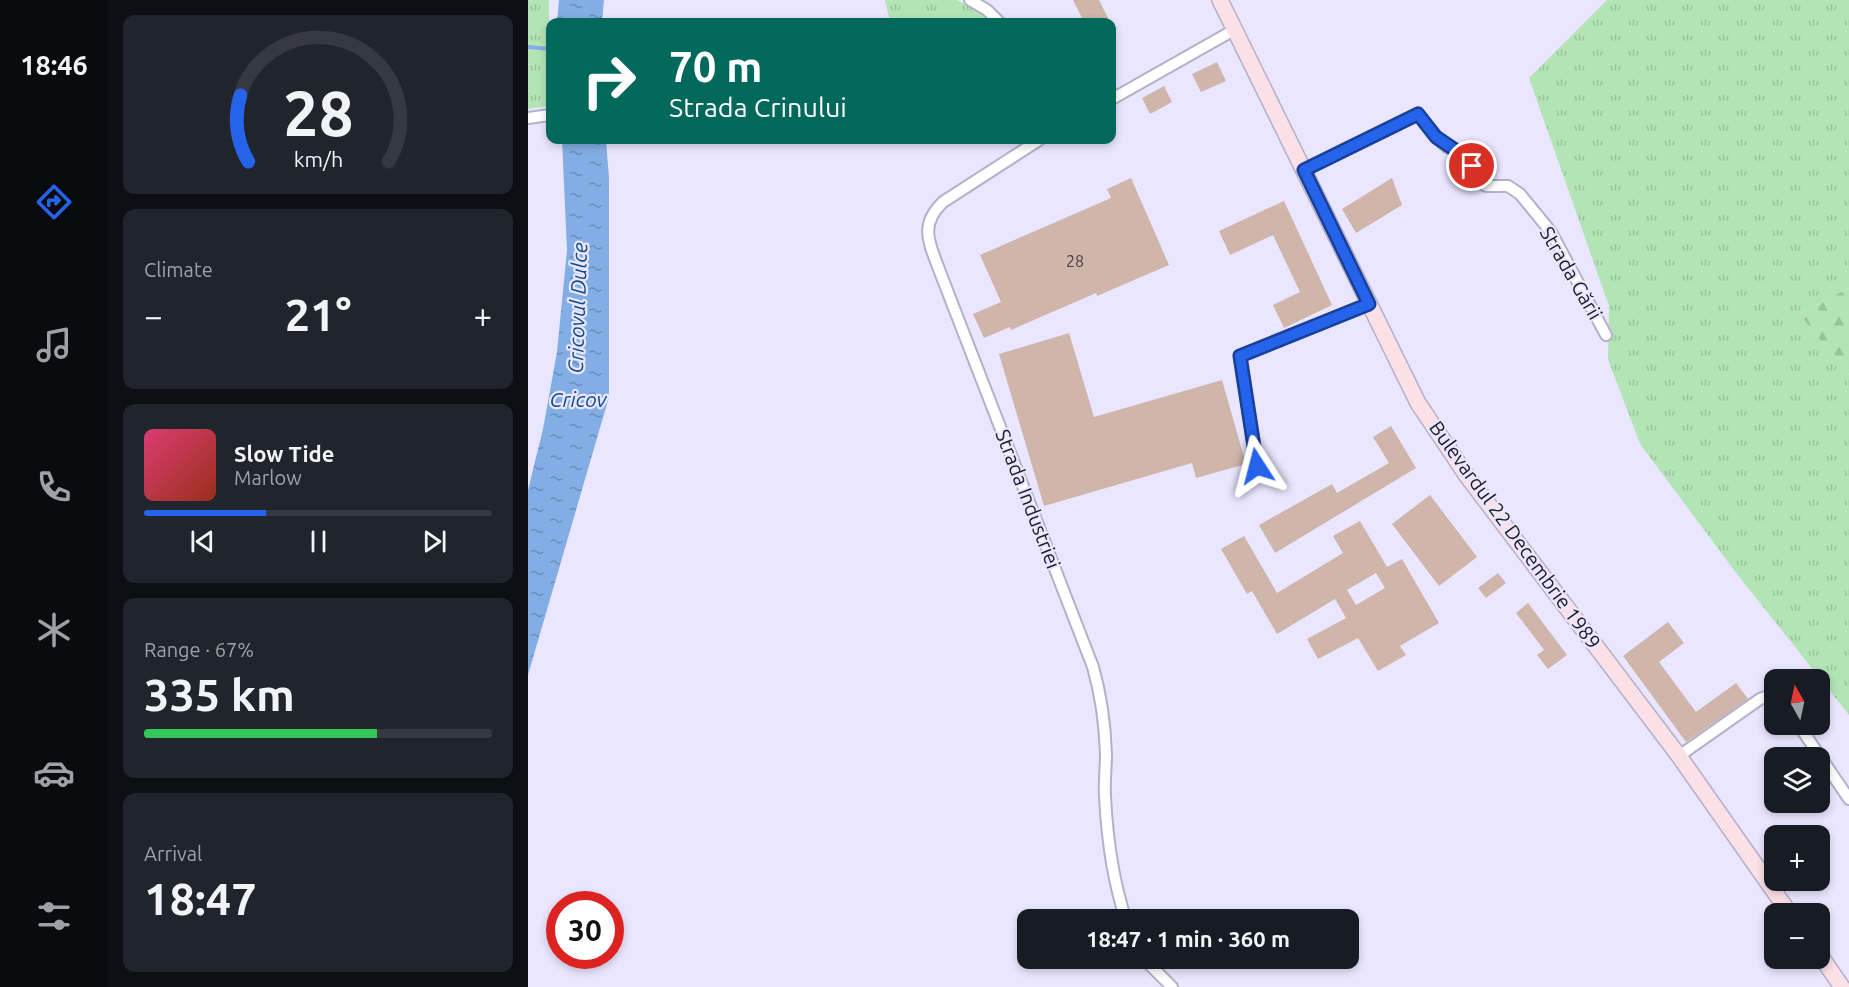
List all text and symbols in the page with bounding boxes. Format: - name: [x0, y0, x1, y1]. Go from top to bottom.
- icon: right: [570, 42, 648, 120]
- text: 70 m: [669, 43, 763, 90]
- text: 18:46: [20, 50, 88, 80]
- text: 28: [283, 78, 353, 148]
- text: Strada Crinului: [669, 92, 847, 122]
- pin: [1446, 140, 1497, 191]
- text: km/h: [293, 147, 343, 171]
- icon: arrive: [1455, 149, 1488, 182]
- icon: directions: [33, 181, 75, 223]
- street label: Strada Gării: [1536, 222, 1607, 323]
- water label: Cricovul Dulce: [563, 242, 591, 374]
- house number: 28: [1066, 252, 1084, 270]
- text: Climate: [144, 258, 213, 281]
- text: 21°: [285, 289, 351, 340]
- text: −: [144, 297, 163, 334]
- text: +: [473, 297, 492, 334]
- icon: music: [33, 324, 75, 366]
- water label: Cricov: [549, 387, 608, 411]
- street label: Bulevardul 22 Decembrie 1989: [1425, 416, 1606, 653]
- street label: Strada Industriei: [991, 426, 1066, 572]
- position arrow: [1225, 434, 1289, 498]
- text: Slow Tide: [234, 441, 334, 466]
- icon: phone: [33, 466, 75, 508]
- text: Marlow: [234, 466, 302, 489]
- icon: previous: [186, 525, 219, 558]
- icon: pause: [302, 525, 335, 558]
- icon: next: [418, 525, 451, 558]
- icon: climate: [33, 609, 75, 651]
- text: Range · 67%: [144, 638, 254, 661]
- text: 335 km: [144, 669, 295, 720]
- north arrow: [1764, 669, 1830, 735]
- map controls: [1764, 669, 1830, 969]
- button: layers: [1764, 747, 1830, 813]
- icon: car: [33, 752, 75, 794]
- button: +: [1764, 825, 1830, 891]
- text: Arrival: [144, 842, 202, 865]
- text: 18:47: [144, 873, 257, 924]
- speed limit sign: 30: [546, 891, 624, 969]
- icon: filters: [33, 895, 75, 937]
- button: −: [1764, 903, 1830, 969]
- text: 18:47 · 1 min · 360 m: [1086, 926, 1290, 951]

